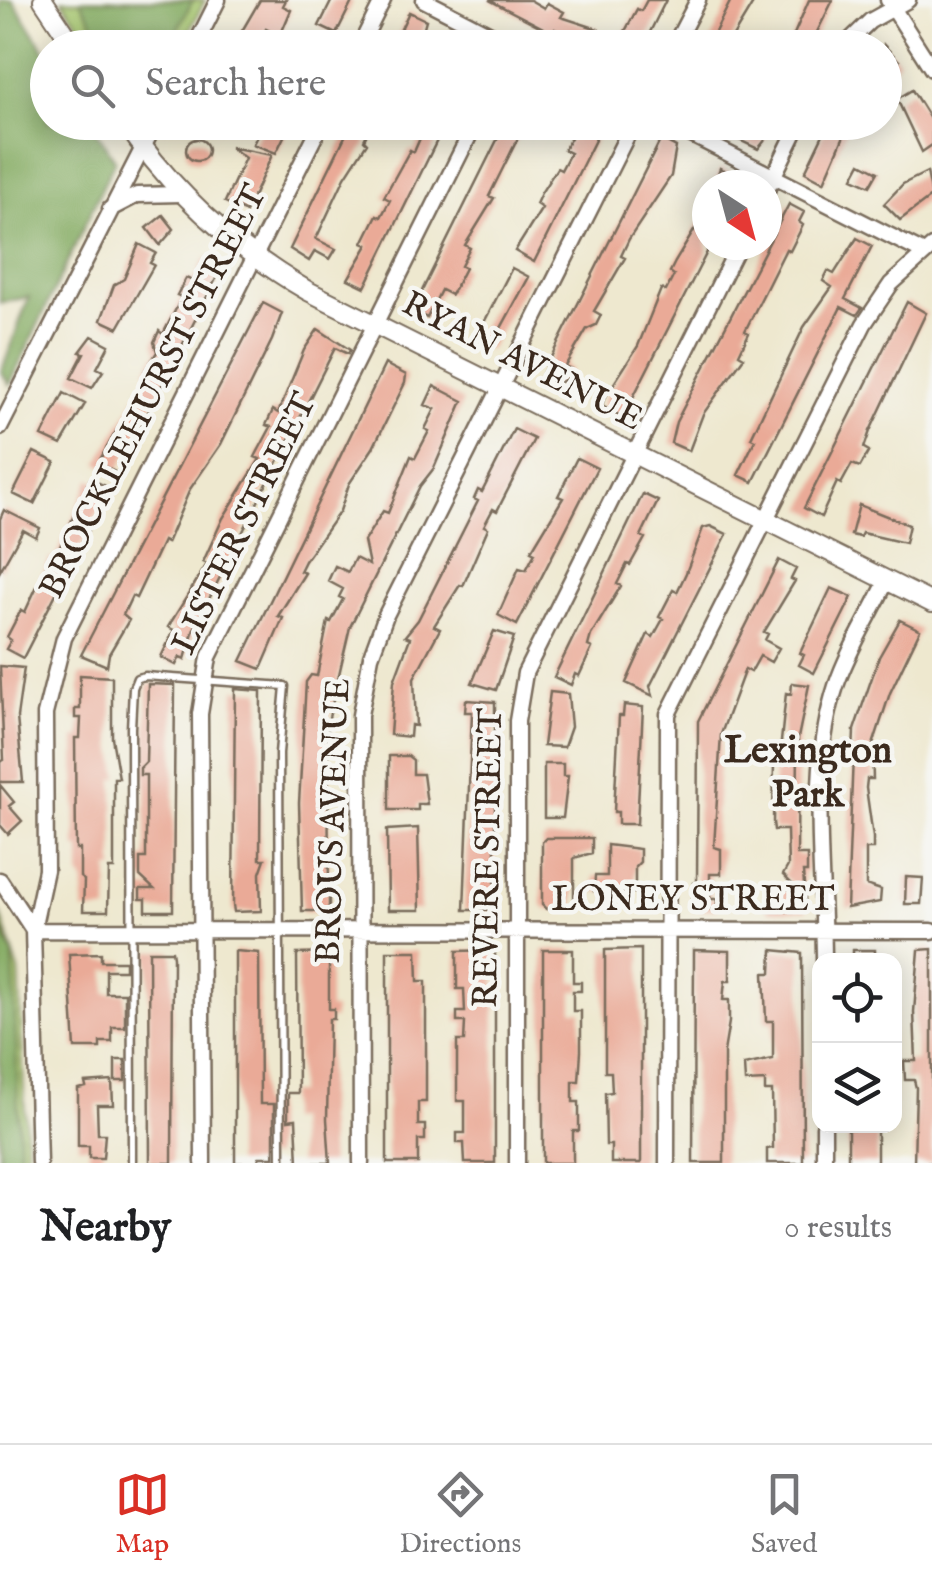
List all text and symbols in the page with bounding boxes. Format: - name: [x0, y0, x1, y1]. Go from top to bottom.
- search box: [30, 30, 902, 140]
- icon: search: [65, 58, 120, 113]
- text: Search here: [145, 61, 326, 109]
- north arrow: [692, 170, 782, 260]
- street label: BROCKLEHURST STREET: [30, 177, 278, 606]
- street label: RYAN AVENUE: [394, 282, 650, 442]
- street label: LISTER STREET: [162, 385, 328, 662]
- street label: BROUS AVENUE: [307, 677, 361, 965]
- street label: REVERE STREET: [464, 707, 514, 1008]
- district label: Lexington Park: [724, 728, 892, 820]
- street label: LONEY STREET: [552, 878, 835, 923]
- map controls: [812, 953, 902, 1133]
- button: locate: [812, 953, 902, 1043]
- button: layers: [812, 1043, 902, 1133]
- text: Nearby: [40, 1202, 171, 1255]
- text: 0 results: [784, 1208, 892, 1249]
- tab: Map: [115, 1467, 170, 1562]
- tab: Directions: [399, 1467, 521, 1562]
- tab: Saved: [751, 1467, 817, 1562]

